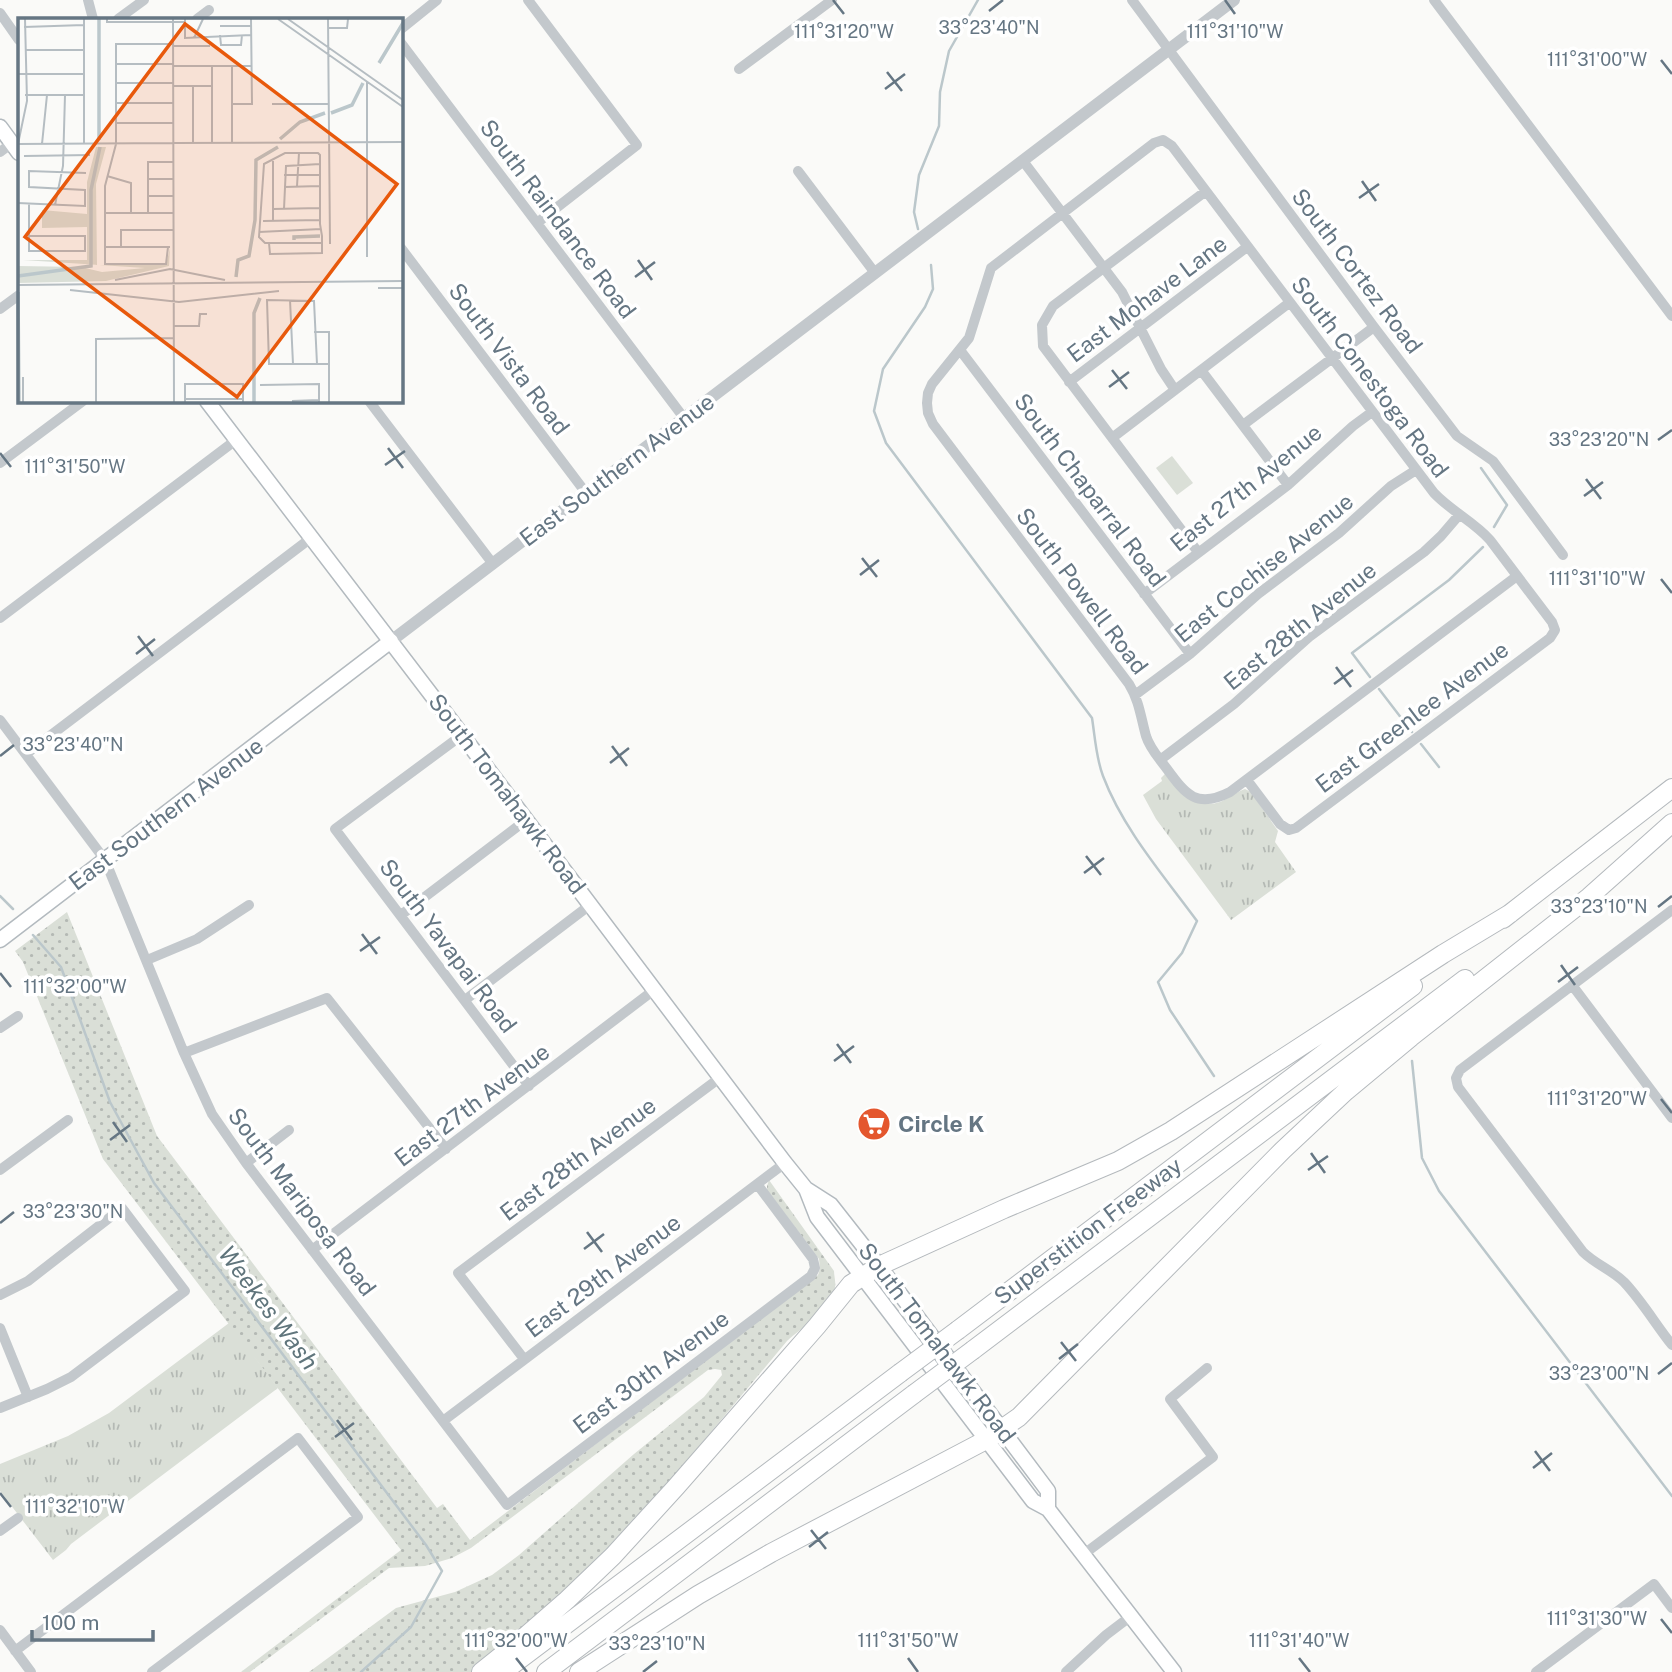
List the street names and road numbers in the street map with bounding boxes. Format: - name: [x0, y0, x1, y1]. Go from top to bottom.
- street label: South Raindance Road: [475, 114, 642, 323]
- street label: South Cortez Road: [1287, 183, 1428, 358]
- street label: East Mohave Lane: [1061, 230, 1232, 368]
- street label: South Conestoga Road: [1286, 271, 1455, 482]
- street label: South Vista Road: [443, 277, 575, 440]
- street label: East Southern Avenue: [514, 388, 719, 552]
- street label: South Chaparral Road: [1009, 388, 1172, 592]
- street label: East 27th Avenue: [1165, 418, 1327, 557]
- street label: East Cochise Avenue: [1169, 487, 1358, 648]
- street label: South Powell Road: [1011, 502, 1154, 679]
- street label: East 28th Avenue: [1218, 556, 1381, 695]
- street label: East Greenlee Avenue: [1310, 635, 1513, 798]
- street label: South Tomahawk Road: [423, 688, 591, 899]
- street label: East Southern Avenue: [63, 732, 268, 896]
- street label: South Yavapai Road: [374, 854, 522, 1038]
- street label: East 27th Avenue: [389, 1038, 554, 1172]
- street label: East 28th Avenue: [494, 1091, 661, 1226]
- street label: South Mariposa Road: [223, 1102, 382, 1301]
- street label: Superstition Freeway: [989, 1151, 1187, 1310]
- street label: East 29th Avenue: [520, 1208, 686, 1343]
- street label: South Tomahawk Road: [853, 1237, 1021, 1448]
- street label: East 30th Avenue: [568, 1304, 734, 1439]

